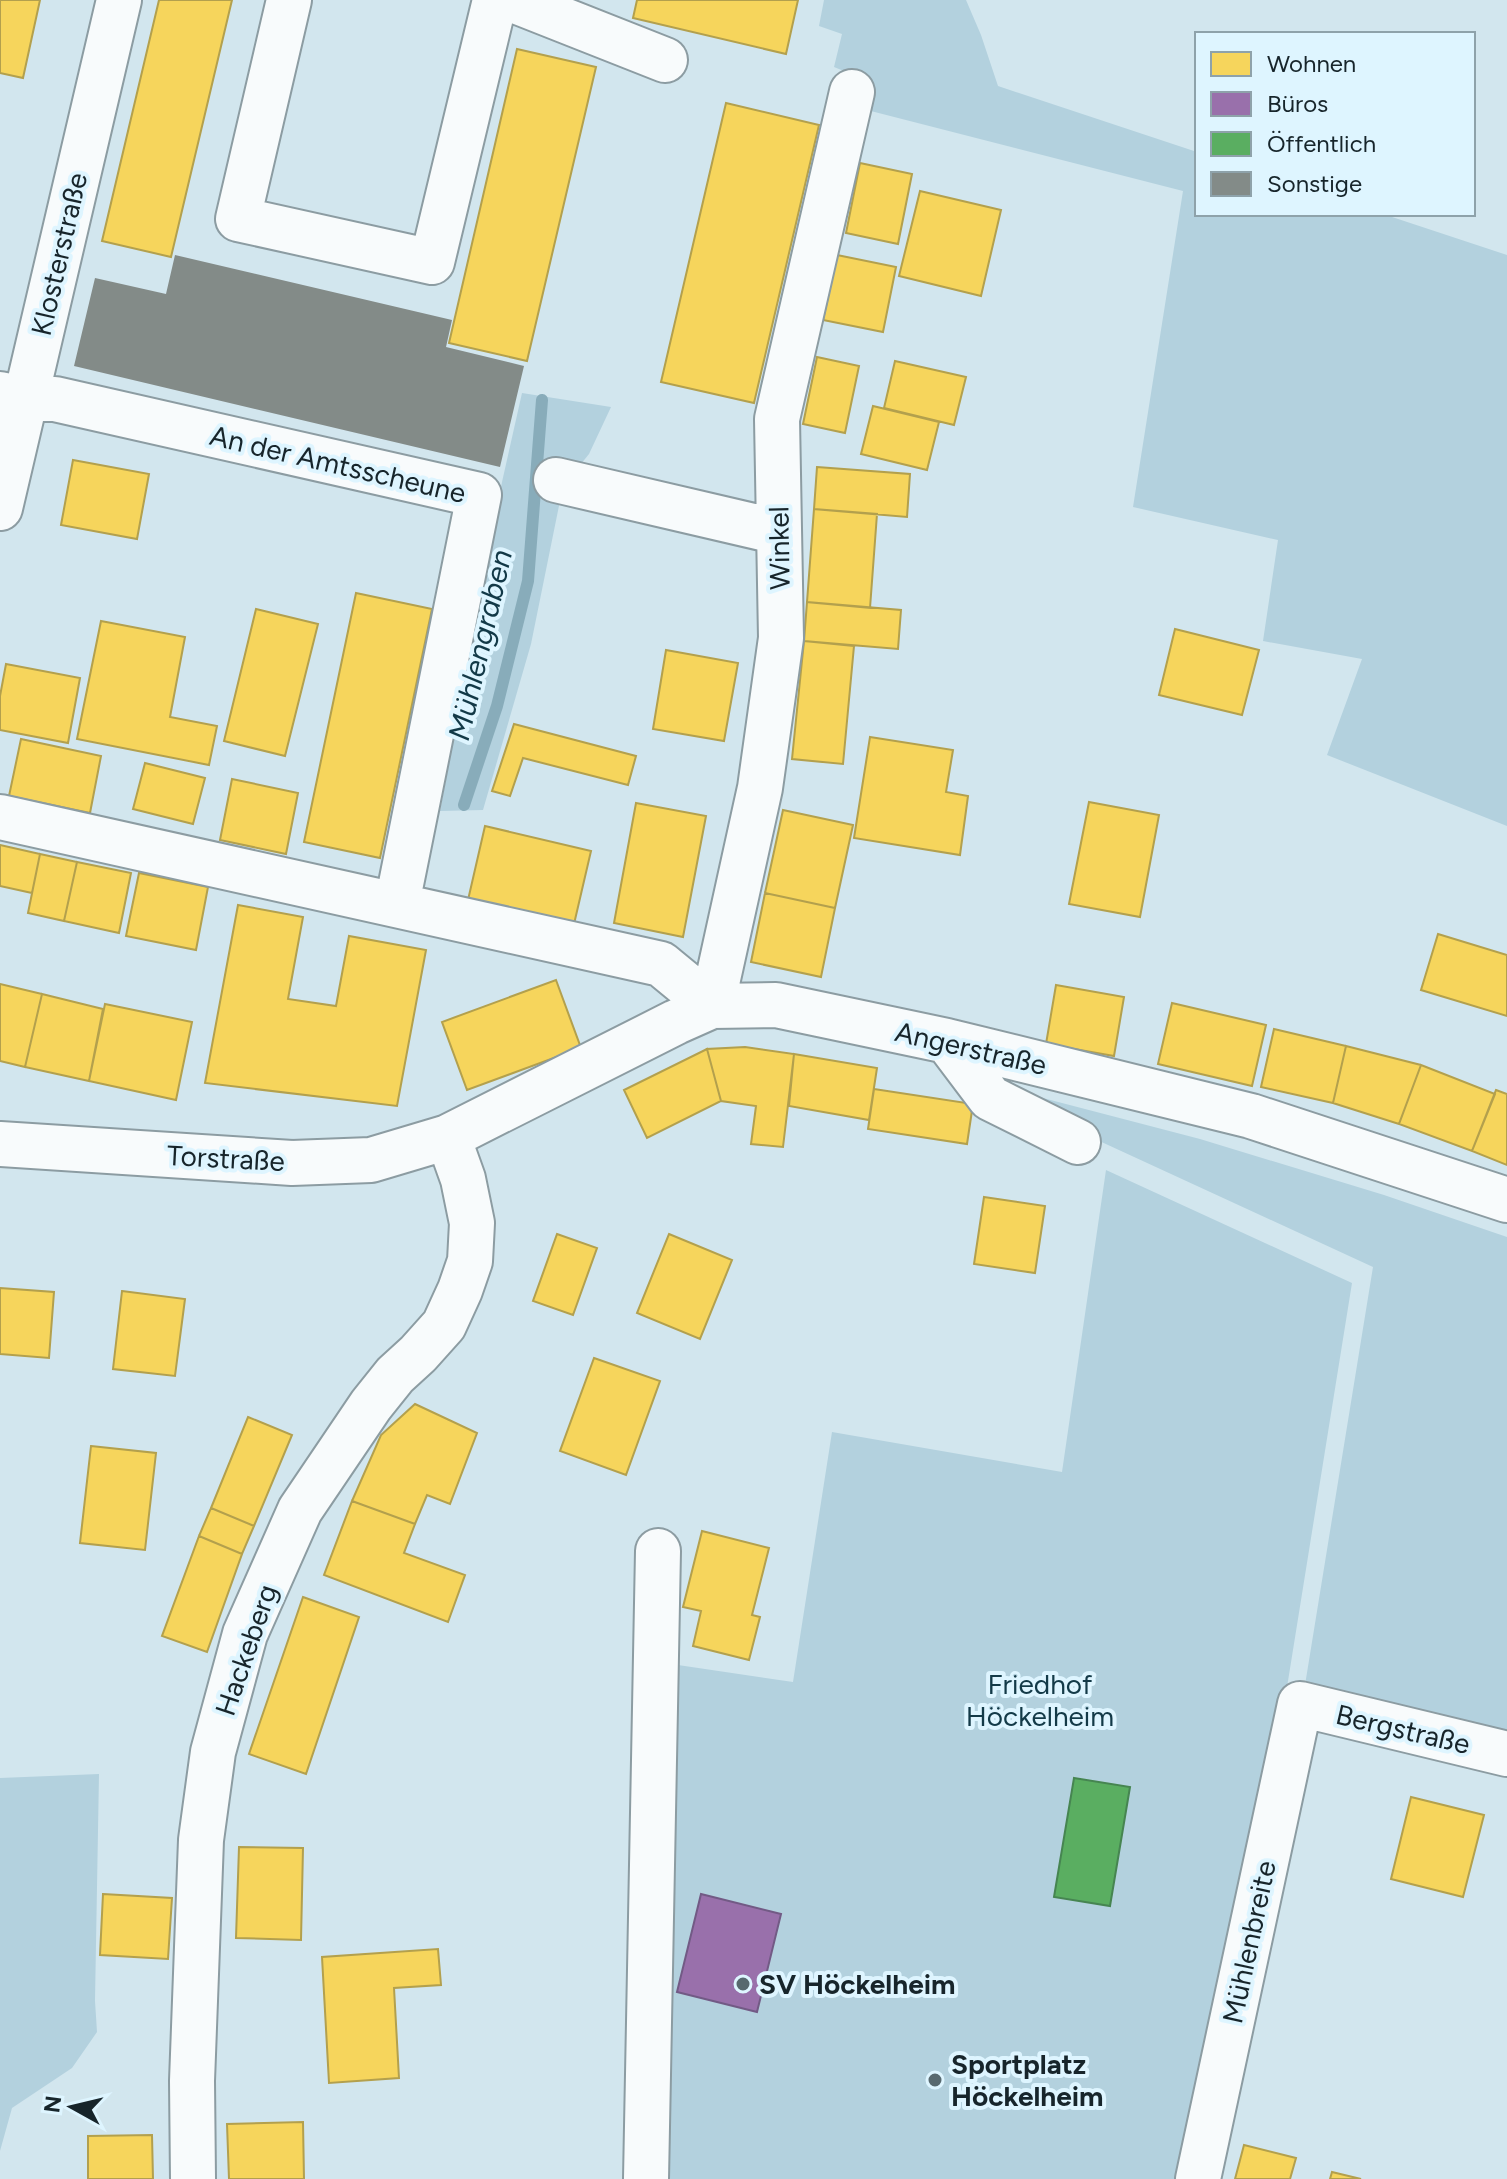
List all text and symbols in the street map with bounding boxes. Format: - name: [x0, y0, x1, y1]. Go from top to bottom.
- legend: [1195, 32, 1475, 216]
- text: Wohnen: [1267, 49, 1356, 78]
- text: Büros: [1267, 89, 1328, 118]
- text: Öffentlich: [1267, 129, 1376, 158]
- street label: Klosterstraße: [24, 169, 94, 339]
- text: Sonstige: [1267, 169, 1362, 198]
- street label: An der Amtsscheune: [207, 418, 469, 510]
- street label: Winkel: [761, 506, 797, 590]
- water label: Mühlengraben: [440, 546, 520, 744]
- street label: Angerstraße: [892, 1014, 1050, 1082]
- street label: Torstraße: [166, 1138, 286, 1178]
- street label: Hackeberg: [208, 1580, 284, 1720]
- park label: Friedhof Höckelheim: [966, 1667, 1114, 1733]
- street label: Bergstraße: [1333, 1697, 1473, 1761]
- street label: Mühlenbreite: [1215, 1858, 1283, 2026]
- place label: SV Höckelheim: [759, 1967, 955, 2001]
- marker: SV Höckelheim: [734, 1975, 752, 1993]
- place label: Sportplatz Höckelheim: [951, 2047, 1104, 2113]
- north arrow: [32, 2067, 112, 2147]
- marker: Sportplatz Höckelheim: [926, 2071, 944, 2089]
- text: N: [38, 2094, 67, 2115]

